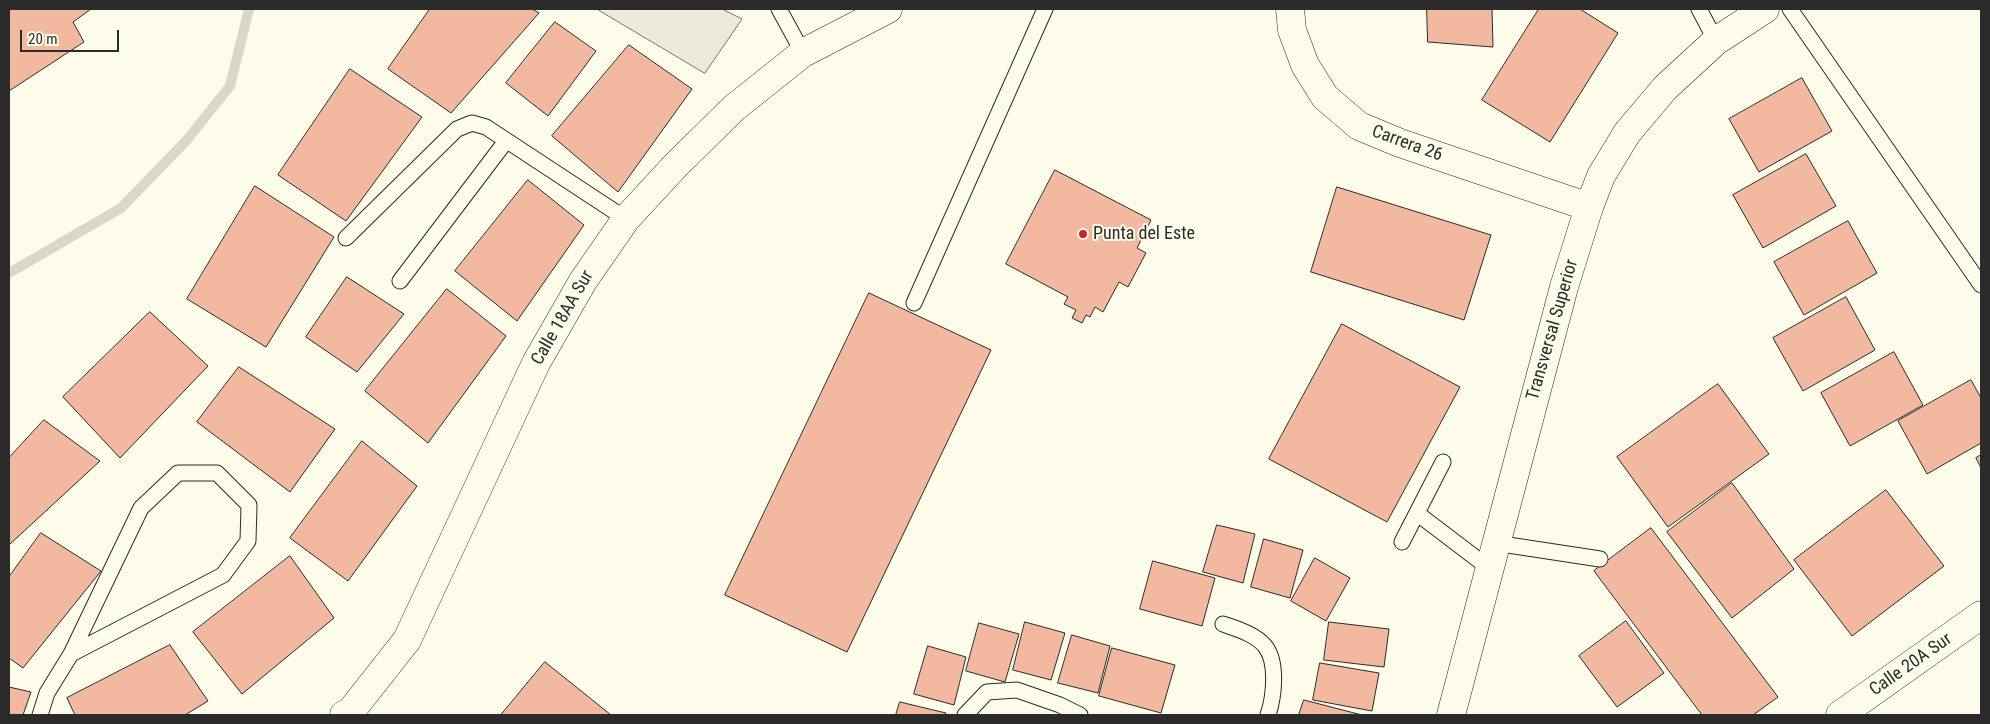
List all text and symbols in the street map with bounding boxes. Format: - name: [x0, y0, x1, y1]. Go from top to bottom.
- scale bar: [22, 20, 121, 52]
- text: 20 m: [28, 30, 58, 48]
- street label: Carrera 26: [1369, 121, 1445, 167]
- place label: Punta del Este: [1093, 223, 1195, 245]
- marker: Punta del Este: [1077, 228, 1089, 240]
- street label: Transversal Superior: [1523, 257, 1583, 403]
- street label: Calle 18AA Sur: [527, 267, 599, 369]
- street label: Calle 20A Sur: [1866, 629, 1956, 701]

